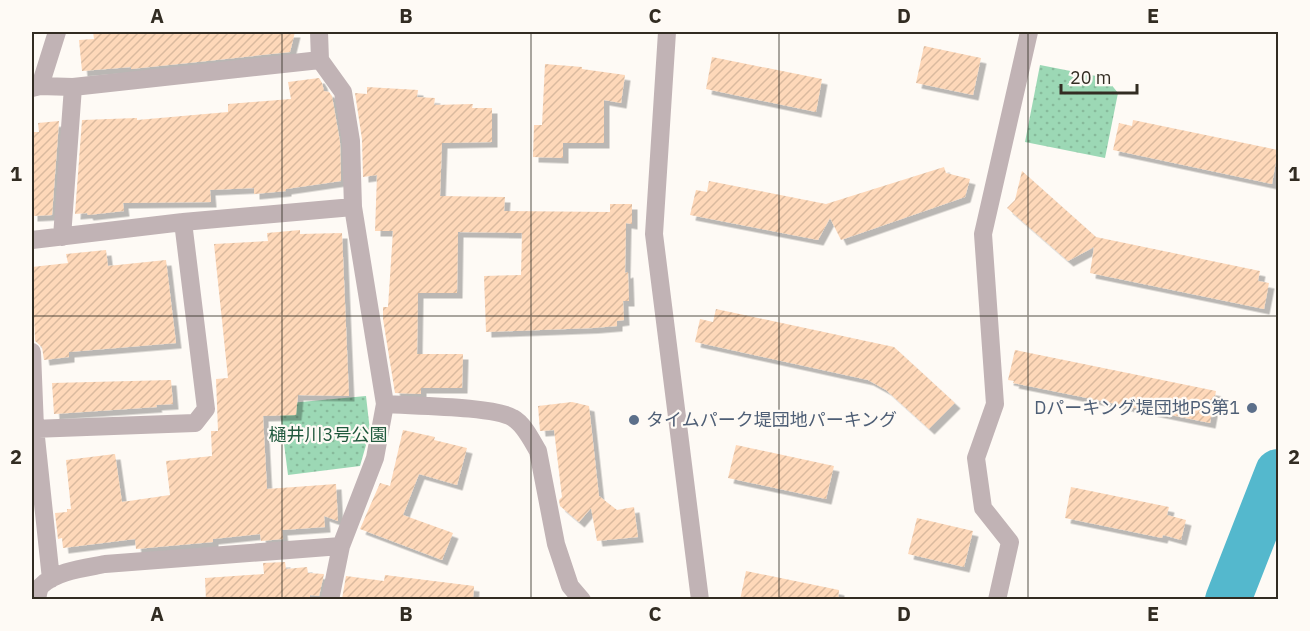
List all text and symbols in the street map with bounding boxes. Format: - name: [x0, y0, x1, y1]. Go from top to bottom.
- text: A: [150, 2, 164, 29]
- text: B: [399, 2, 413, 29]
- text: C: [648, 2, 662, 29]
- text: D: [897, 2, 911, 29]
- text: E: [1147, 2, 1159, 29]
- scale bar: [1061, 57, 1138, 95]
- text: 20 m: [1070, 66, 1112, 89]
- text: 1: [10, 160, 22, 187]
- text: 1: [1288, 160, 1300, 187]
- place label: Dパーキング堤団地PS第1: [1034, 396, 1240, 419]
- marker: Dパーキング堤団地PS第1: [1245, 401, 1259, 415]
- place label: タイムパーク堤団地パーキング: [646, 408, 897, 431]
- marker: タイムパーク堤団地パーキング: [627, 413, 641, 427]
- park label: 樋井川3号公園: [269, 423, 387, 446]
- text: 2: [10, 443, 22, 470]
- text: 2: [1288, 443, 1300, 470]
- text: A: [150, 600, 164, 627]
- text: B: [399, 600, 413, 627]
- text: C: [648, 600, 662, 627]
- text: D: [897, 600, 911, 627]
- text: E: [1147, 600, 1159, 627]

